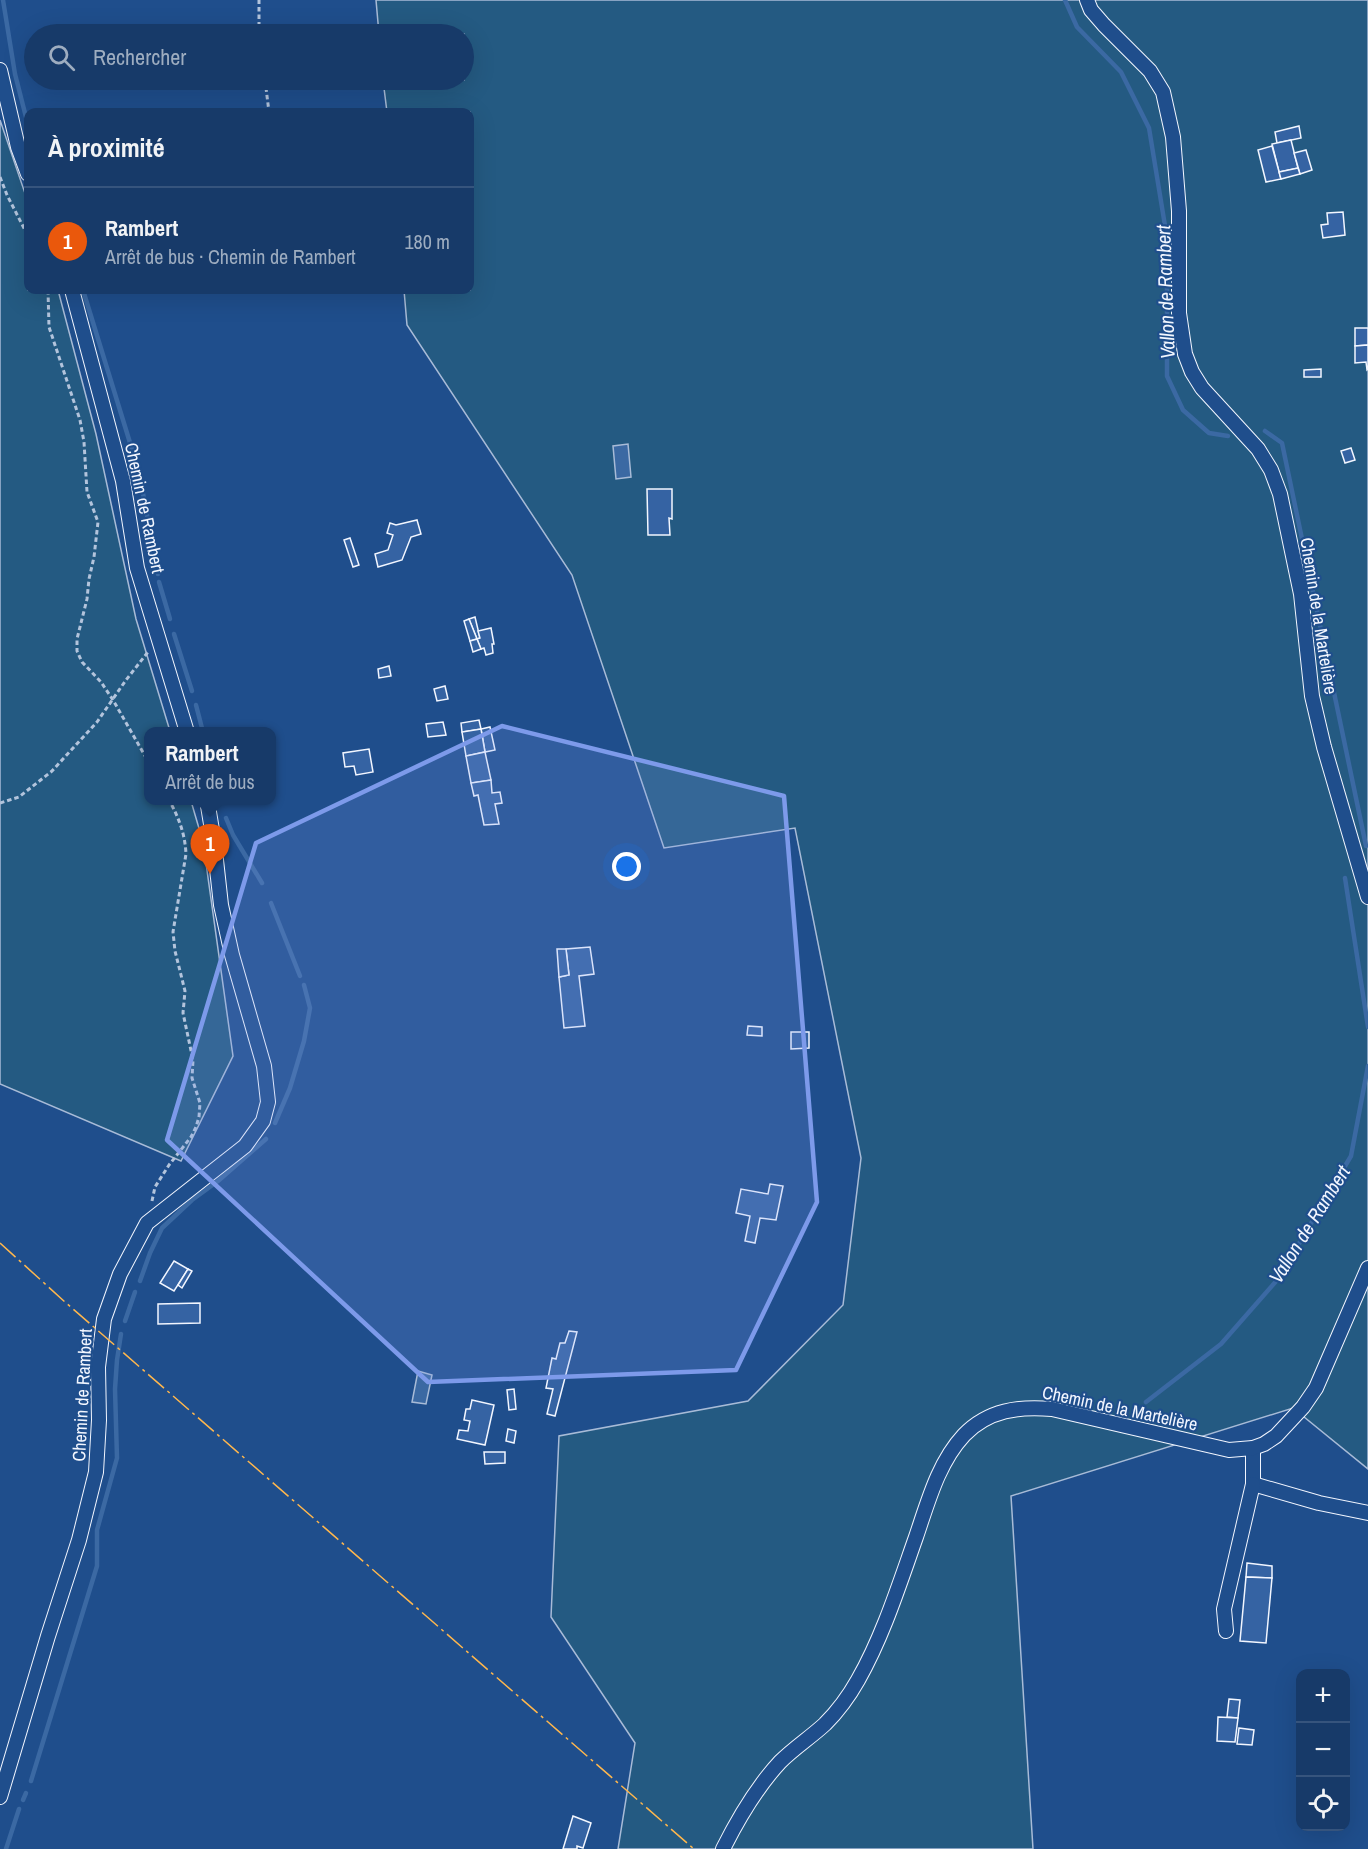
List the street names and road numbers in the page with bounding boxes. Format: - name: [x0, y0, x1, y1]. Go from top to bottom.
- street label: Chemin de Rambert: [119, 440, 171, 576]
- street label: Chemin de la Martelière: [1294, 536, 1344, 696]
- street label: Chemin de Rambert: [66, 1328, 98, 1462]
- street label: Chemin de la Martelière: [1040, 1379, 1200, 1437]

